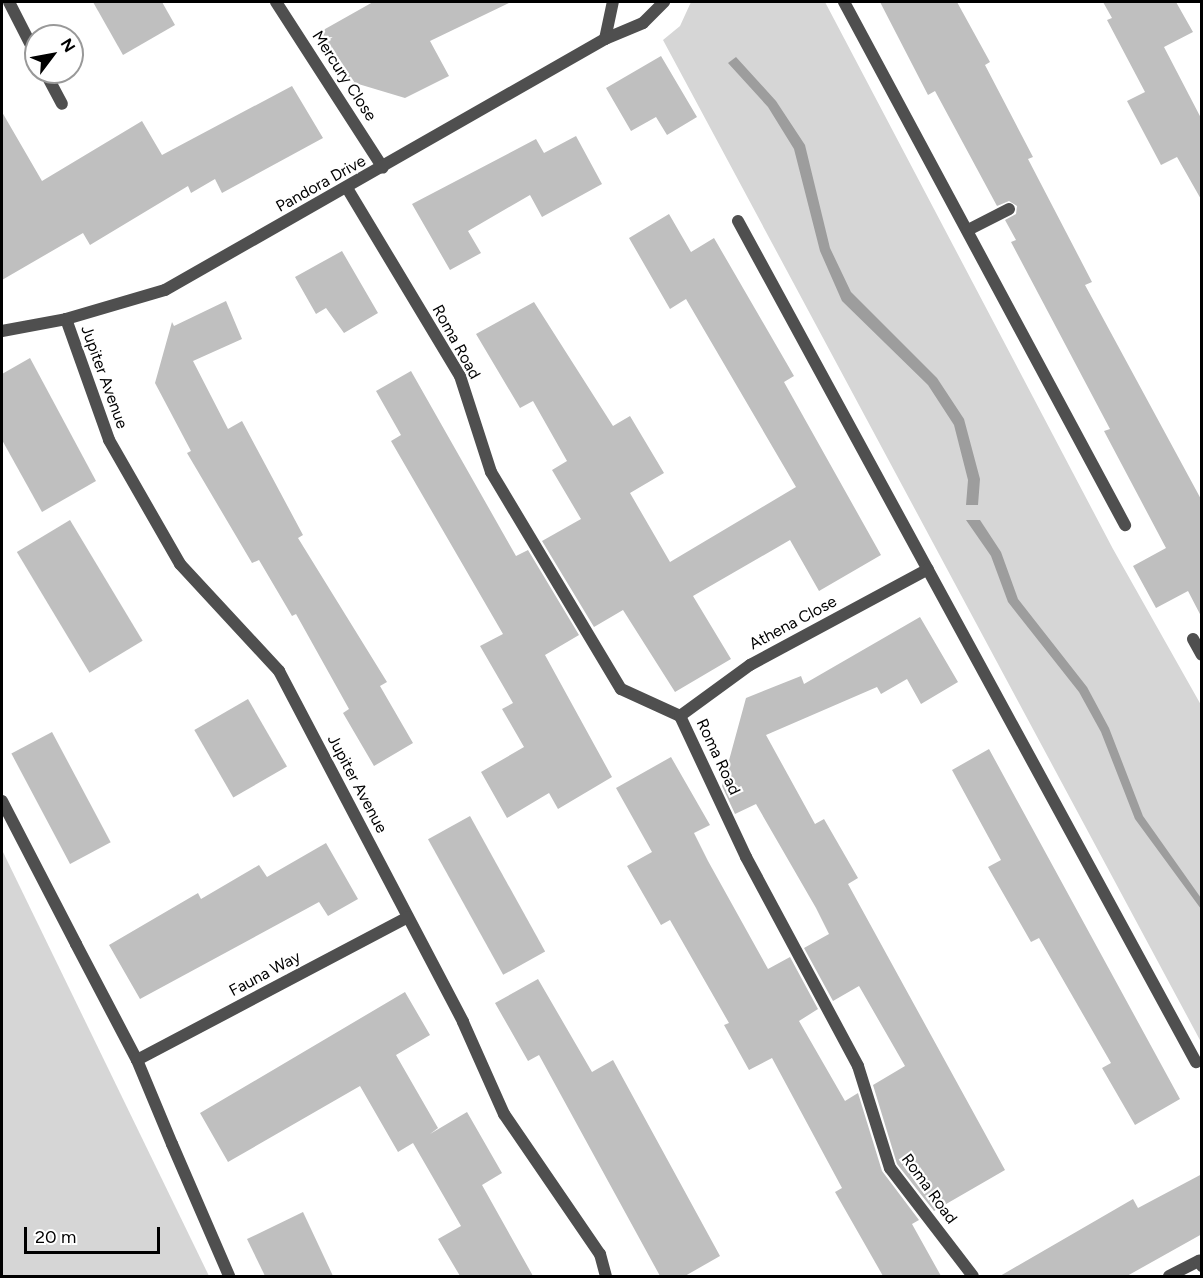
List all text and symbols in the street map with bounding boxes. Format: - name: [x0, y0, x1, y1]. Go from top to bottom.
- north arrow: [24, 24, 84, 84]
- street label: Mercury Close: [308, 27, 380, 125]
- text: N: [57, 35, 79, 56]
- street label: Pandora Drive: [273, 152, 369, 216]
- street label: Roma Road: [428, 302, 484, 382]
- street label: Jupiter Avenue: [76, 323, 132, 431]
- street label: Athena Close: [746, 592, 840, 654]
- street label: Roma Road: [692, 716, 744, 798]
- street label: Jupiter Avenue: [323, 732, 391, 836]
- street label: Fauna Way: [226, 947, 304, 1001]
- street label: Roma Road: [897, 1150, 961, 1228]
- scale bar: [27, 1215, 164, 1253]
- text: 20 m: [35, 1226, 76, 1248]

